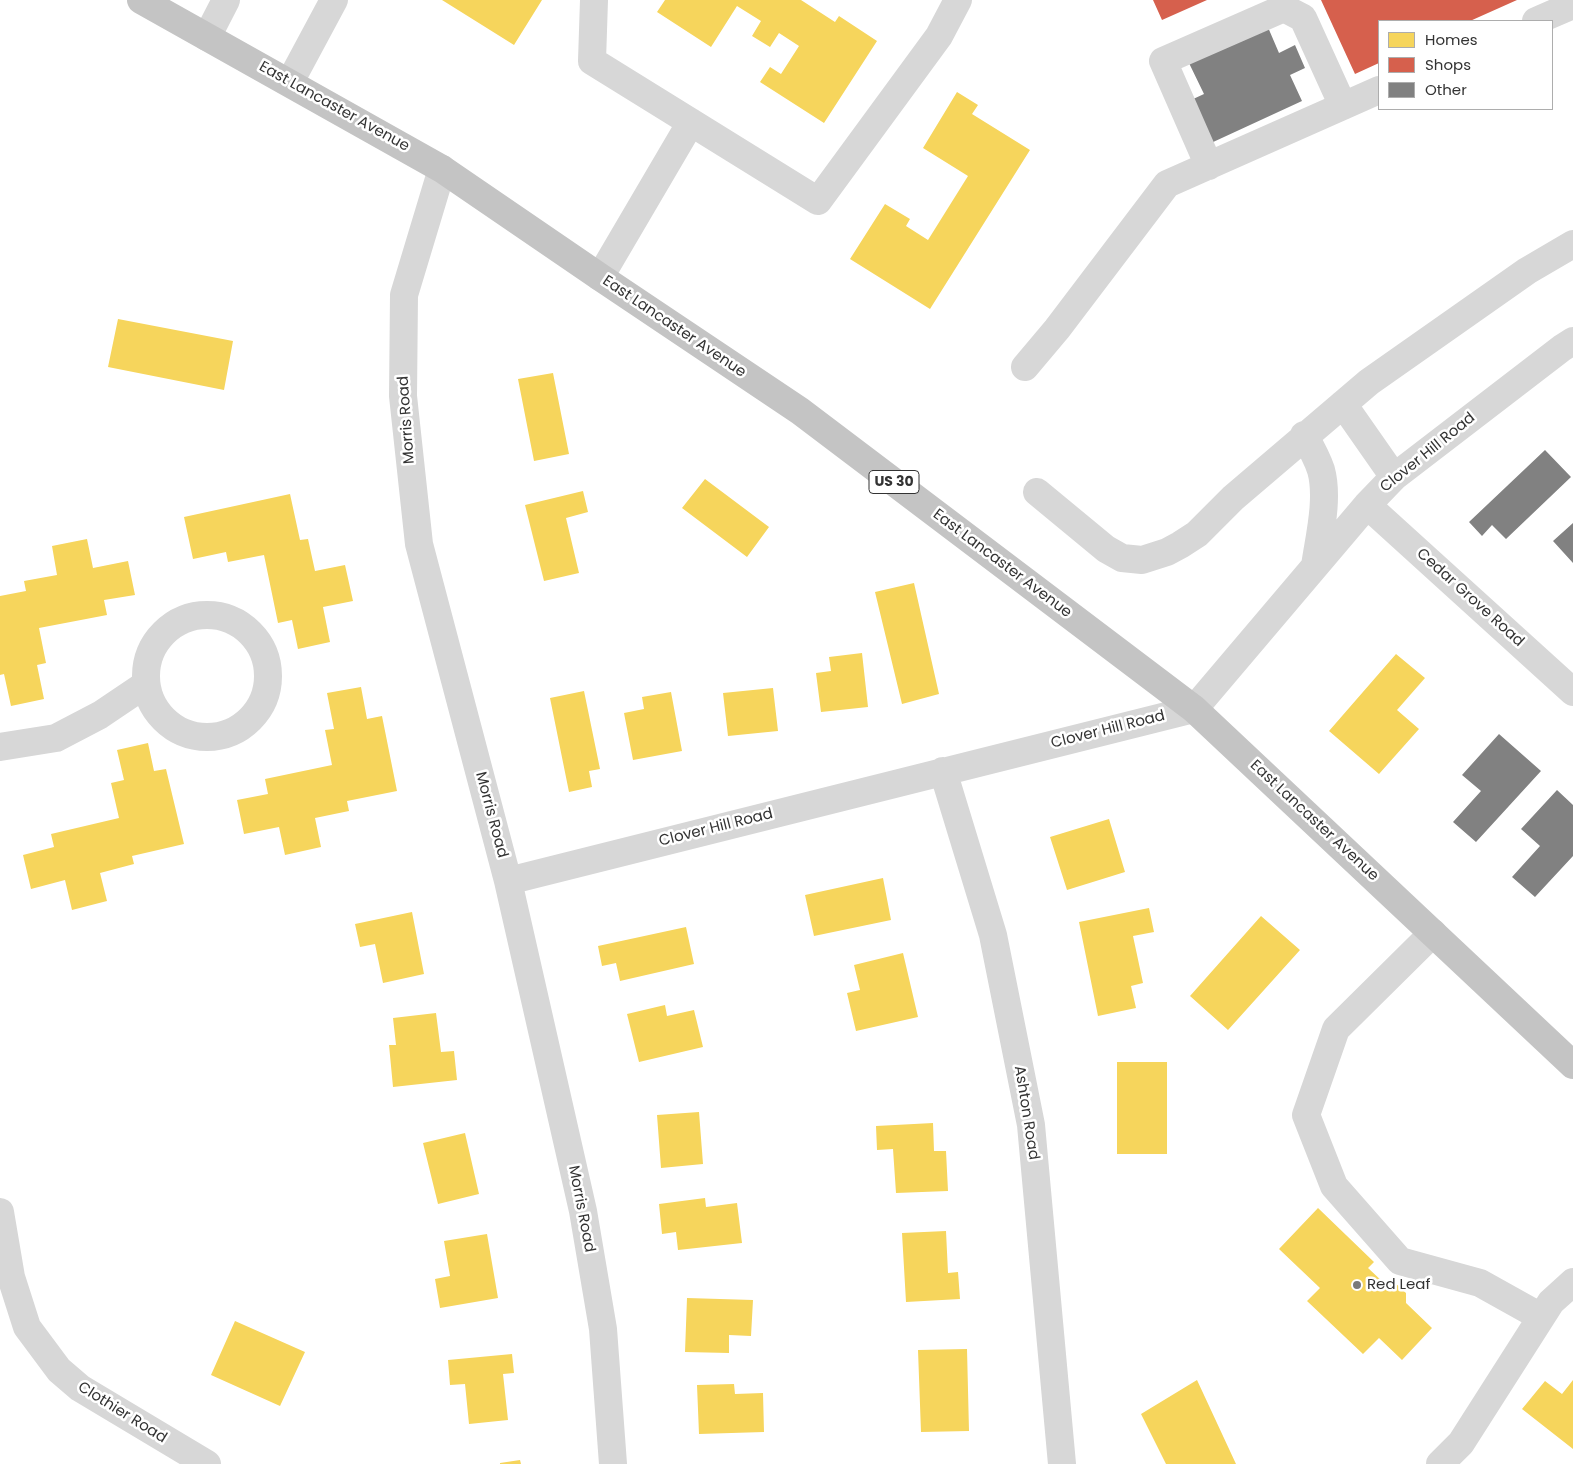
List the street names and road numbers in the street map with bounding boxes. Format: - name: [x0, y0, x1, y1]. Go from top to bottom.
- street label: East Lancaster Avenue: [256, 58, 412, 156]
- street label: East Lancaster Avenue: [599, 272, 749, 382]
- street label: Morris Road: [395, 375, 419, 465]
- street label: Clover Hill Road: [1377, 409, 1479, 497]
- road number: US 30: [869, 471, 919, 494]
- street label: East Lancaster Avenue: [929, 506, 1075, 622]
- street label: Cedar Grove Road: [1413, 545, 1527, 651]
- street label: Clover Hill Road: [1049, 707, 1167, 753]
- street label: East Lancaster Avenue: [1246, 757, 1382, 885]
- street label: Morris Road: [471, 770, 511, 860]
- street label: Clover Hill Road: [657, 805, 775, 851]
- street label: Ashton Road: [1010, 1065, 1042, 1161]
- street label: Morris Road: [564, 1164, 598, 1254]
- street label: Clothier Road: [74, 1378, 170, 1448]

